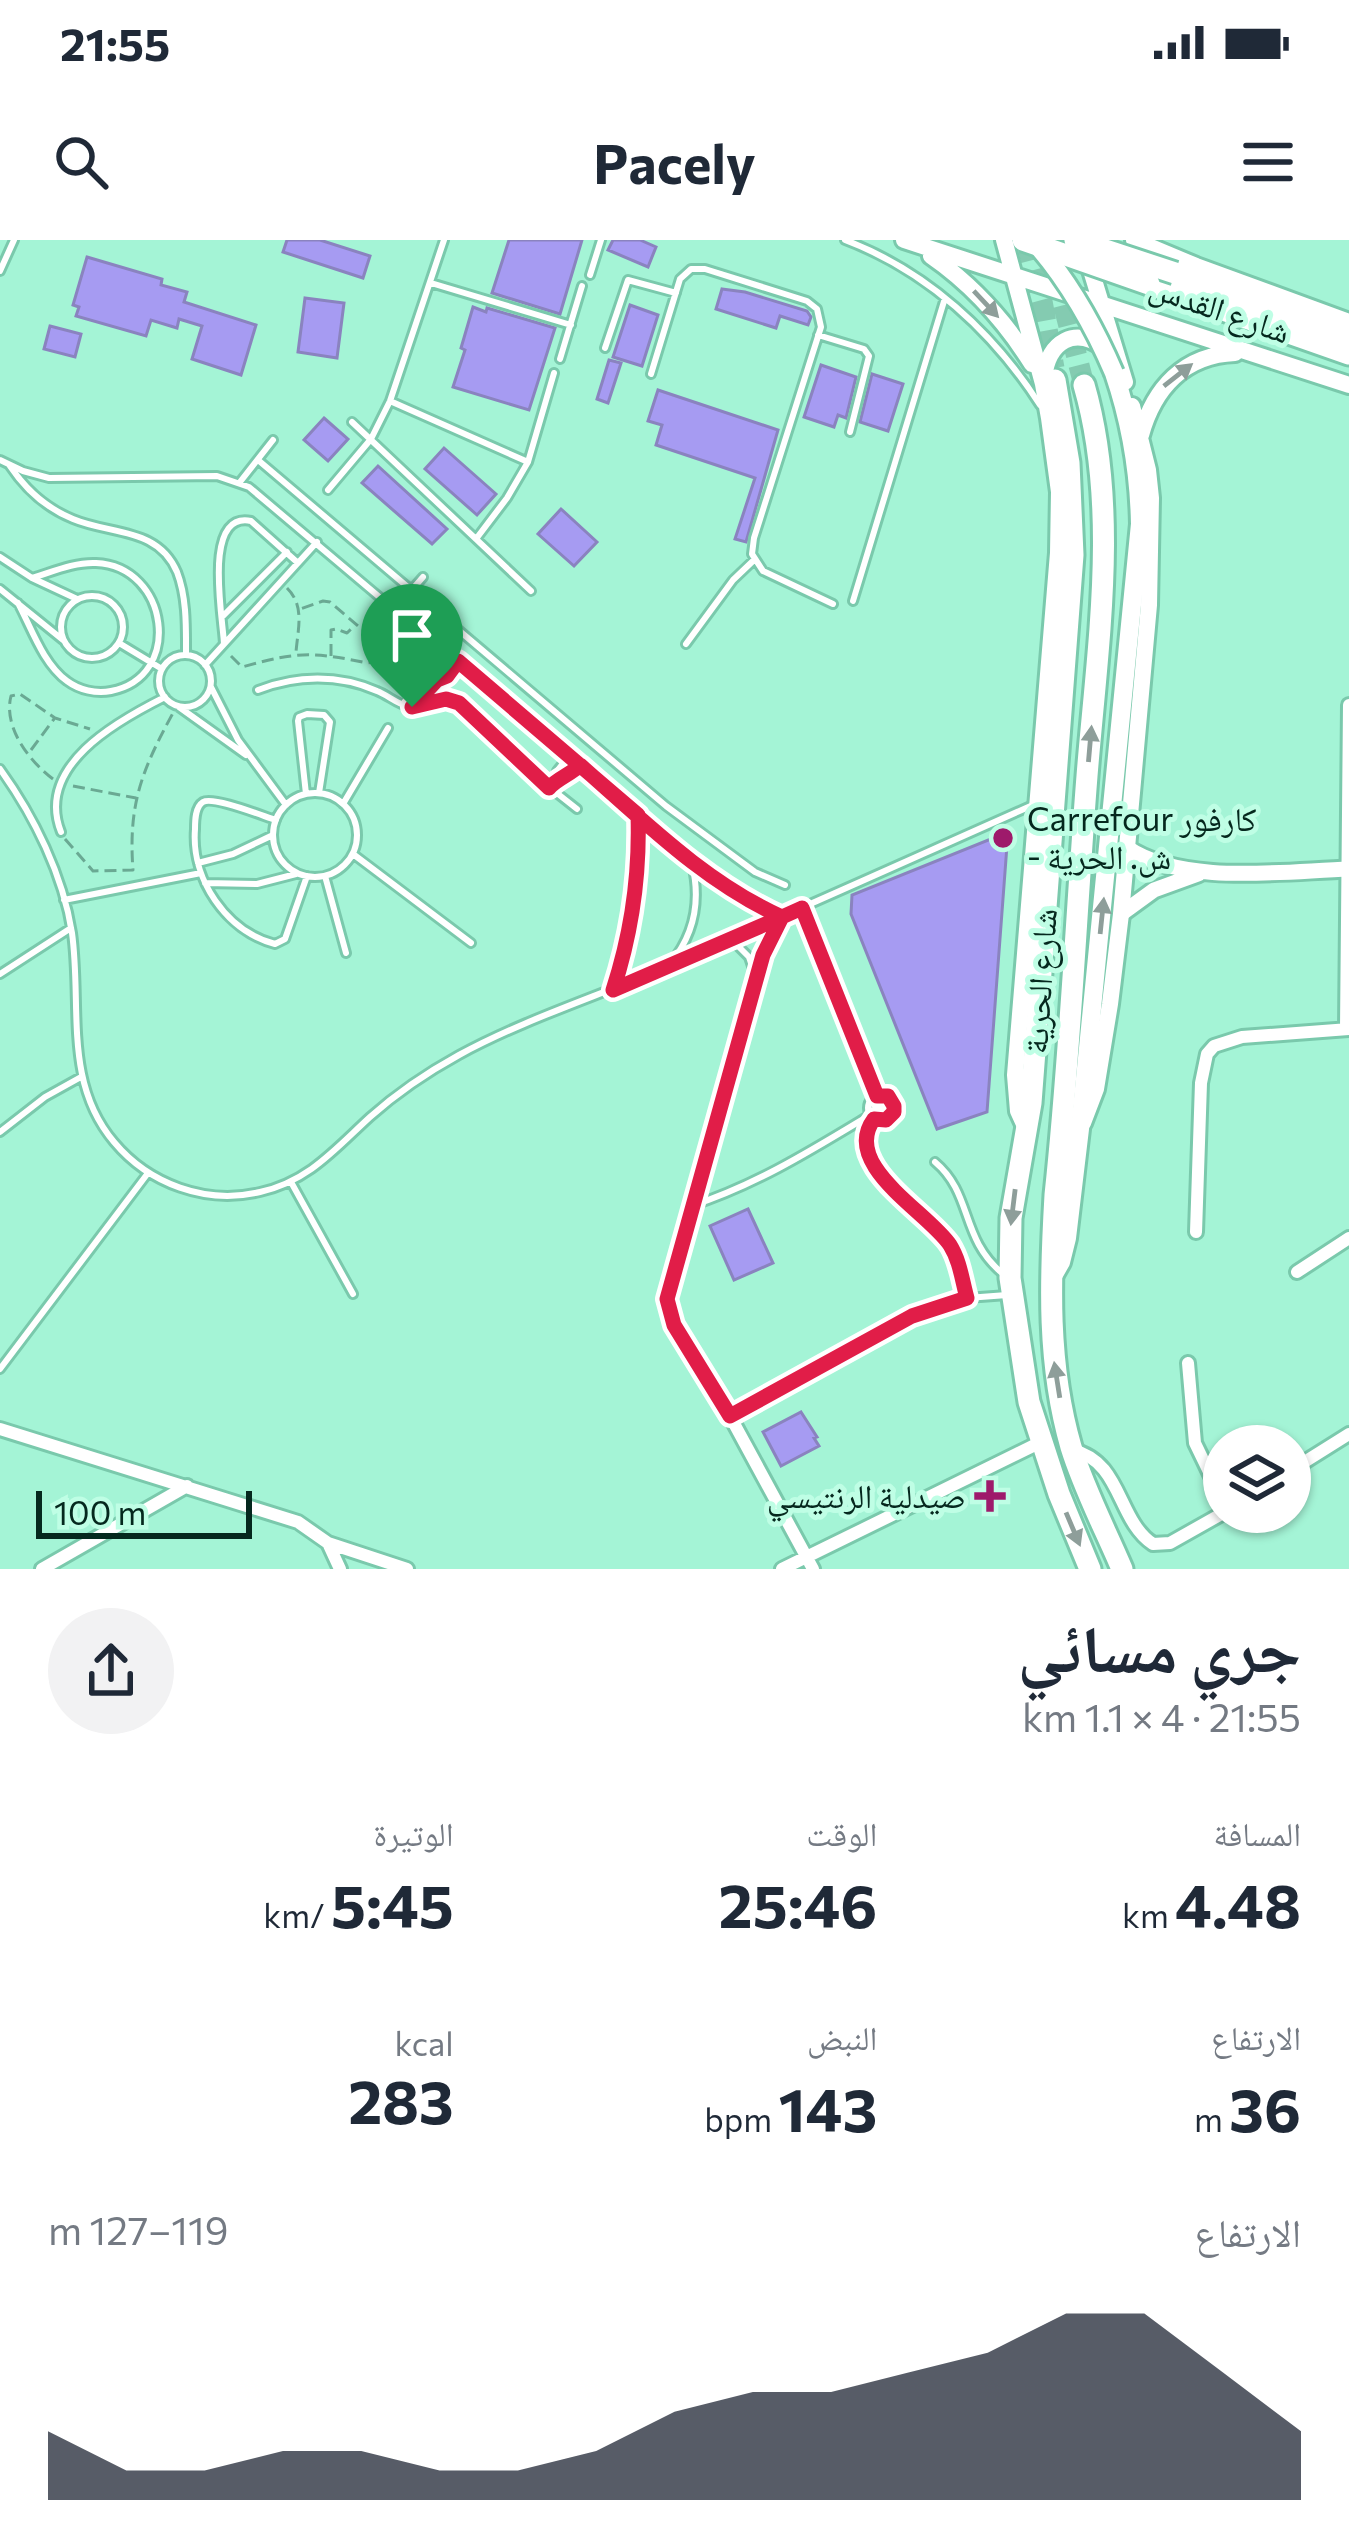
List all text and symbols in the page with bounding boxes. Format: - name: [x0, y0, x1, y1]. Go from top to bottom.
- text: 21:55: [60, 15, 170, 70]
- icon: search: [48, 129, 114, 195]
- text: Pacely: [593, 129, 756, 195]
- icon: menu: [1235, 129, 1301, 195]
- street label: شارع القدس: [1144, 264, 1296, 353]
- one-way arrow: [972, 289, 1000, 318]
- one-way arrow: [1163, 363, 1194, 388]
- pin: [361, 584, 463, 707]
- icon: arrive: [379, 602, 445, 668]
- one-way arrow: [1081, 725, 1100, 762]
- place label: Carrefour كارفور - ش. الحرية: [1027, 797, 1257, 878]
- marker: Carrefour كارفور - ش. الحرية: [990, 825, 1016, 851]
- one-way arrow: [1093, 897, 1112, 935]
- street label: شارع الحرية: [1013, 907, 1066, 1055]
- one-way arrow: [1003, 1188, 1022, 1226]
- one-way arrow: [1047, 1360, 1065, 1398]
- map controls: [1203, 1425, 1311, 1533]
- button: layers: [1203, 1425, 1311, 1533]
- place label: صيدلية الرنتيسي: [767, 1474, 966, 1522]
- marker: صيدلية الرنتيسي: [977, 1483, 1003, 1509]
- scale bar: [36, 1485, 252, 1538]
- text: 100 m: [54, 1491, 146, 1532]
- one-way arrow: [1064, 1511, 1083, 1547]
- text: جري مسائي: [1018, 1606, 1301, 1687]
- button: share: [48, 1608, 174, 1734]
- text: 21:55 · 4 × 1.1 km: [1022, 1692, 1301, 1740]
- text: الوتيرة: [373, 1812, 454, 1853]
- text: الوقت: [806, 1812, 877, 1853]
- text: المسافة: [1214, 1812, 1301, 1853]
- text: 5:45: [331, 1867, 454, 1940]
- text: 25:46: [719, 1867, 877, 1940]
- text: 4.48: [1175, 1867, 1301, 1940]
- text: /km: [263, 1894, 331, 1935]
- text: km: [1122, 1894, 1175, 1935]
- text: النبض: [807, 2016, 877, 2057]
- text: الارتفاع: [1211, 2016, 1301, 2057]
- text: kcal: [395, 2022, 454, 2063]
- text: 283: [348, 2063, 454, 2136]
- text: 143: [778, 2071, 877, 2144]
- text: 36: [1229, 2071, 1301, 2144]
- text: bpm: [704, 2098, 778, 2139]
- text: m: [1194, 2098, 1229, 2139]
- text: 119–127 m: [48, 2205, 228, 2253]
- text: الارتفاع: [1195, 2207, 1301, 2255]

